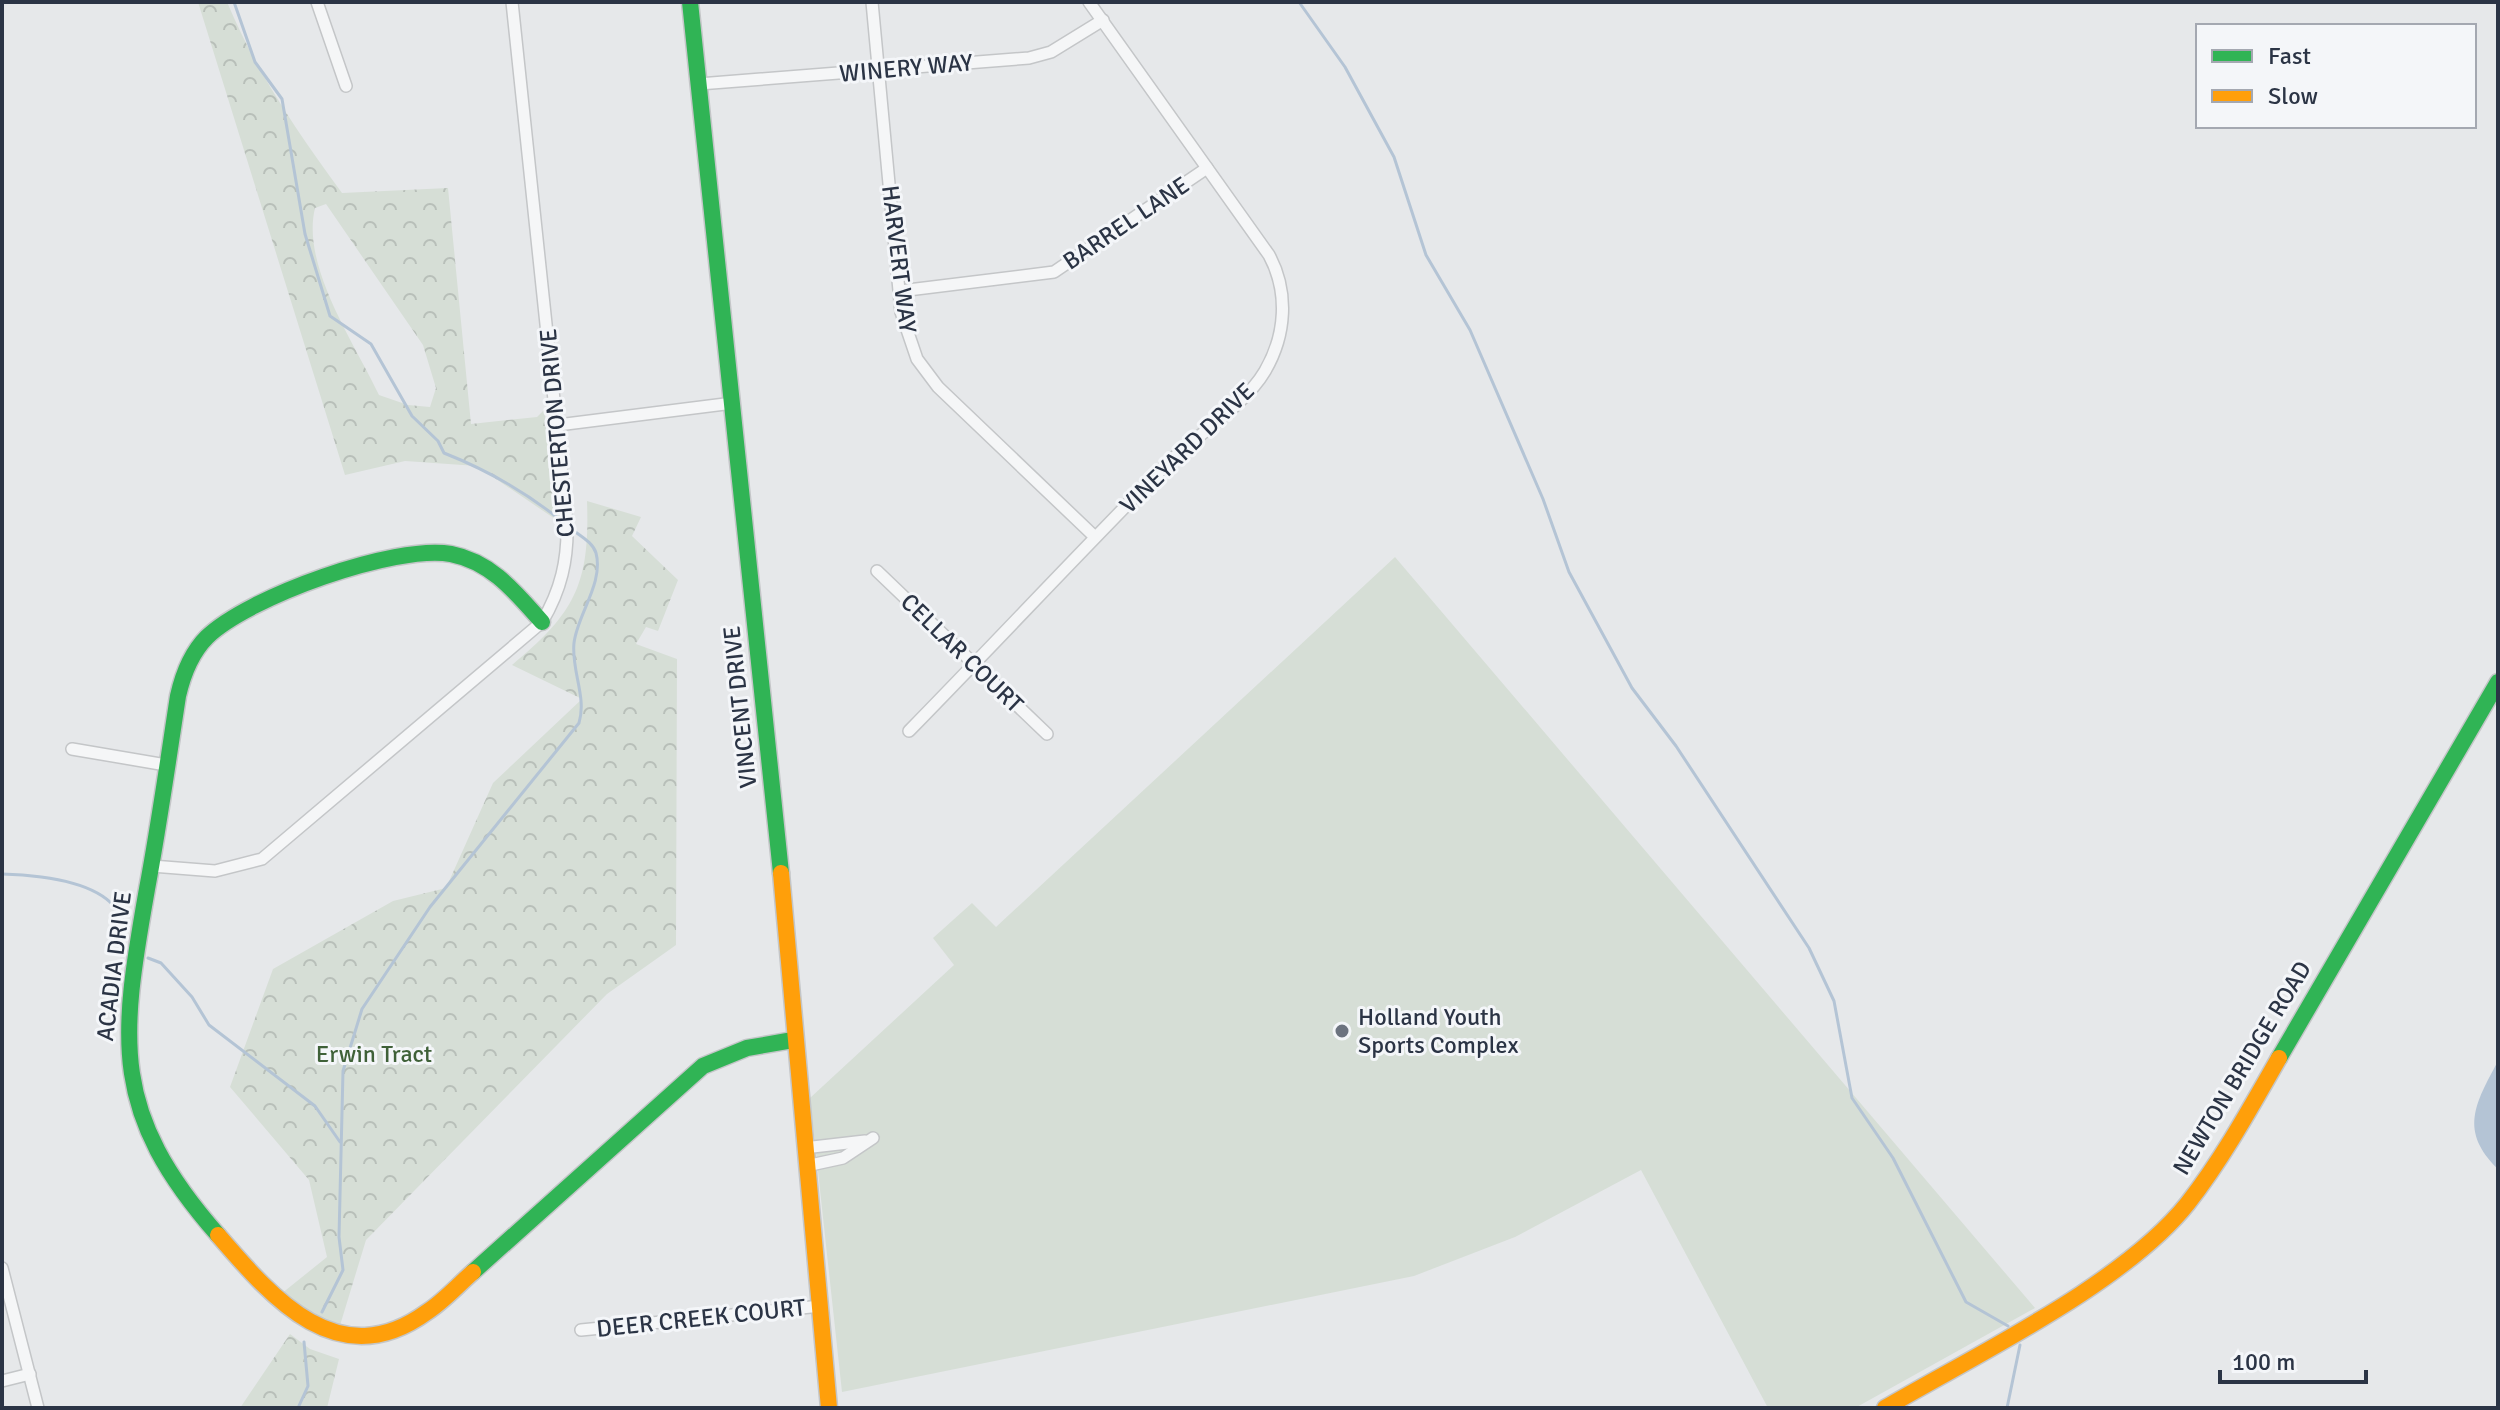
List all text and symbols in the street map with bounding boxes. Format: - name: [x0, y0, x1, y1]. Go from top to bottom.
- legend: [2196, 24, 2476, 128]
- text: Fast: [2268, 41, 2311, 71]
- street label: WINERY WAY: [838, 47, 974, 89]
- text: Slow: [2268, 81, 2318, 111]
- street label: BARREL LANE: [1057, 170, 1195, 276]
- street label: HARVERT WAY: [875, 183, 923, 335]
- street label: CHESTERTON DRIVE: [533, 327, 581, 539]
- street label: VINEYARD DRIVE: [1113, 376, 1261, 520]
- street label: CELLAR COURT: [894, 587, 1030, 719]
- street label: VINCENT DRIVE: [717, 624, 763, 790]
- street label: ACADIA DRIVE: [90, 889, 138, 1043]
- street label: NEWTON BRIDGE ROAD: [2166, 956, 2318, 1180]
- place label: Holland Youth Sports Complex: [1358, 1002, 1519, 1060]
- marker: Holland Youth Sports Complex: [1333, 1022, 1351, 1040]
- park label: Erwin Tract: [316, 1039, 432, 1069]
- street label: DEER CREEK COURT: [595, 1292, 807, 1344]
- scale bar: [2220, 1334, 2366, 1384]
- text: 100 m: [2232, 1347, 2295, 1377]

